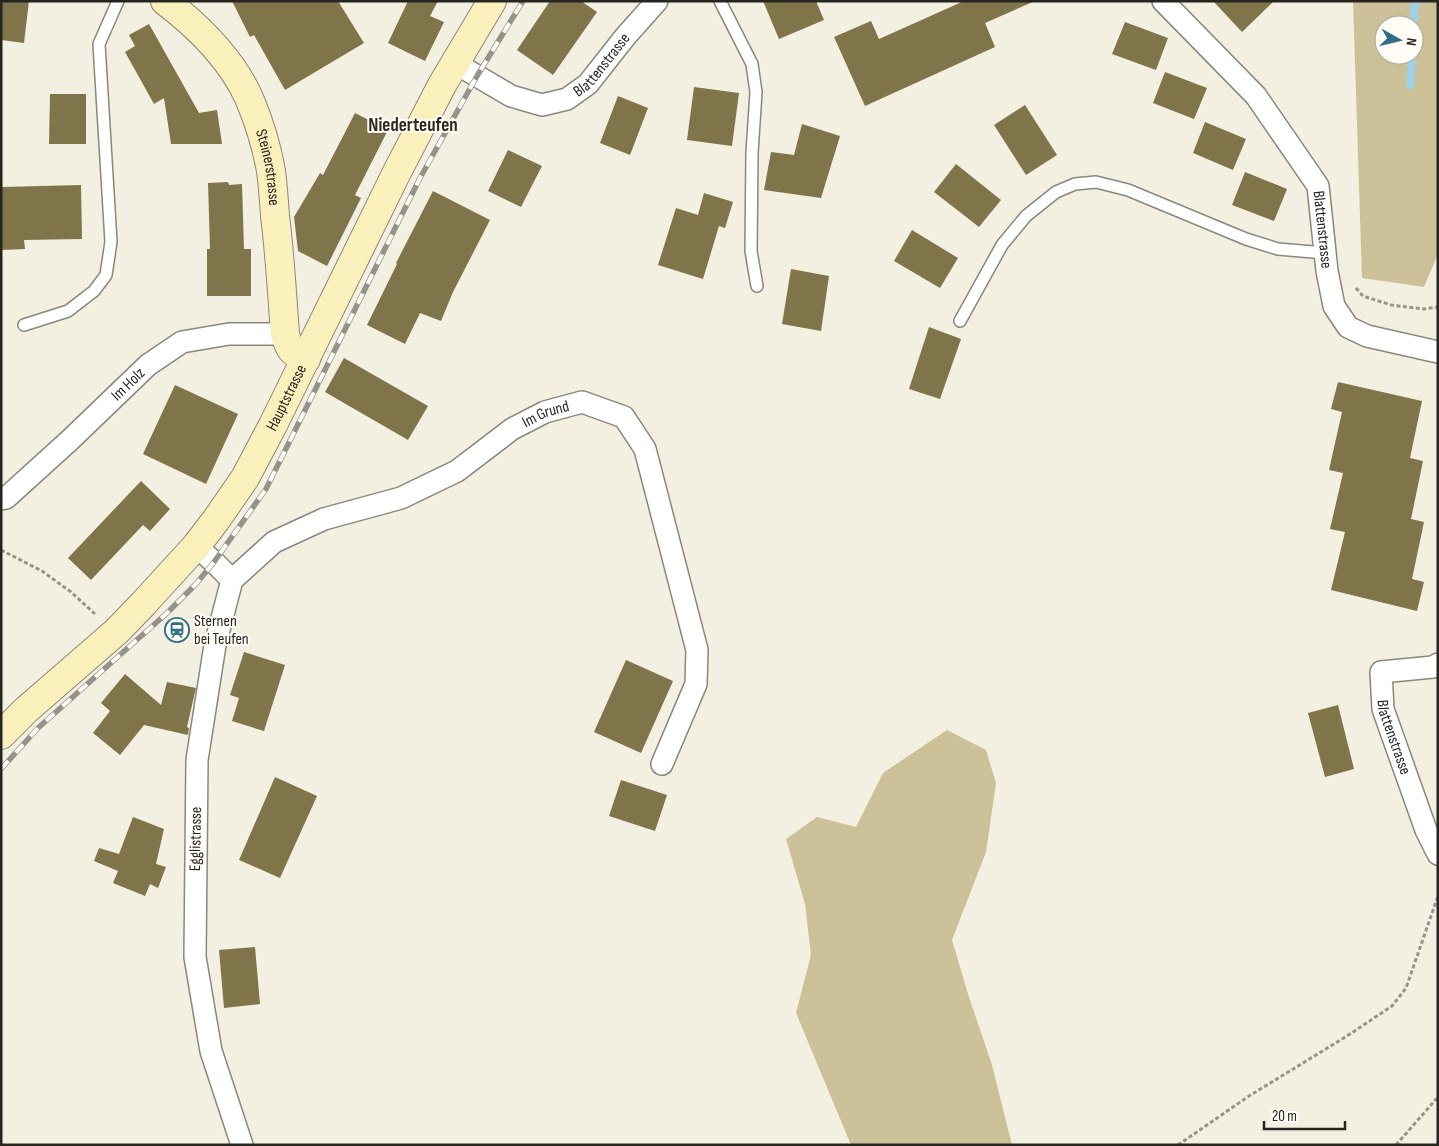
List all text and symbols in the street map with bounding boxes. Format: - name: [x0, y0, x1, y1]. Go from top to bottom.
- north arrow: [1374, 15, 1424, 65]
- street label: Blattenstrasse: [570, 29, 634, 101]
- text: N: [1402, 37, 1420, 47]
- district label: Niederteufen: [368, 114, 458, 137]
- street label: Steinerstrasse: [251, 127, 284, 206]
- street label: Blattenstrasse: [1309, 190, 1336, 269]
- street label: Hauptstrasse: [262, 362, 311, 434]
- street label: Im Holz: [107, 363, 149, 405]
- street label: Im Grund: [519, 396, 571, 432]
- place label: Sternen bei Teufen: [194, 612, 249, 649]
- station icon: Sternen bei Teufen: [164, 617, 190, 643]
- street label: Blattenstrasse: [1373, 699, 1415, 777]
- street label: Egglistrasse: [186, 807, 206, 871]
- scale bar: [1264, 1098, 1345, 1130]
- text: 20 m: [1272, 1107, 1297, 1126]

